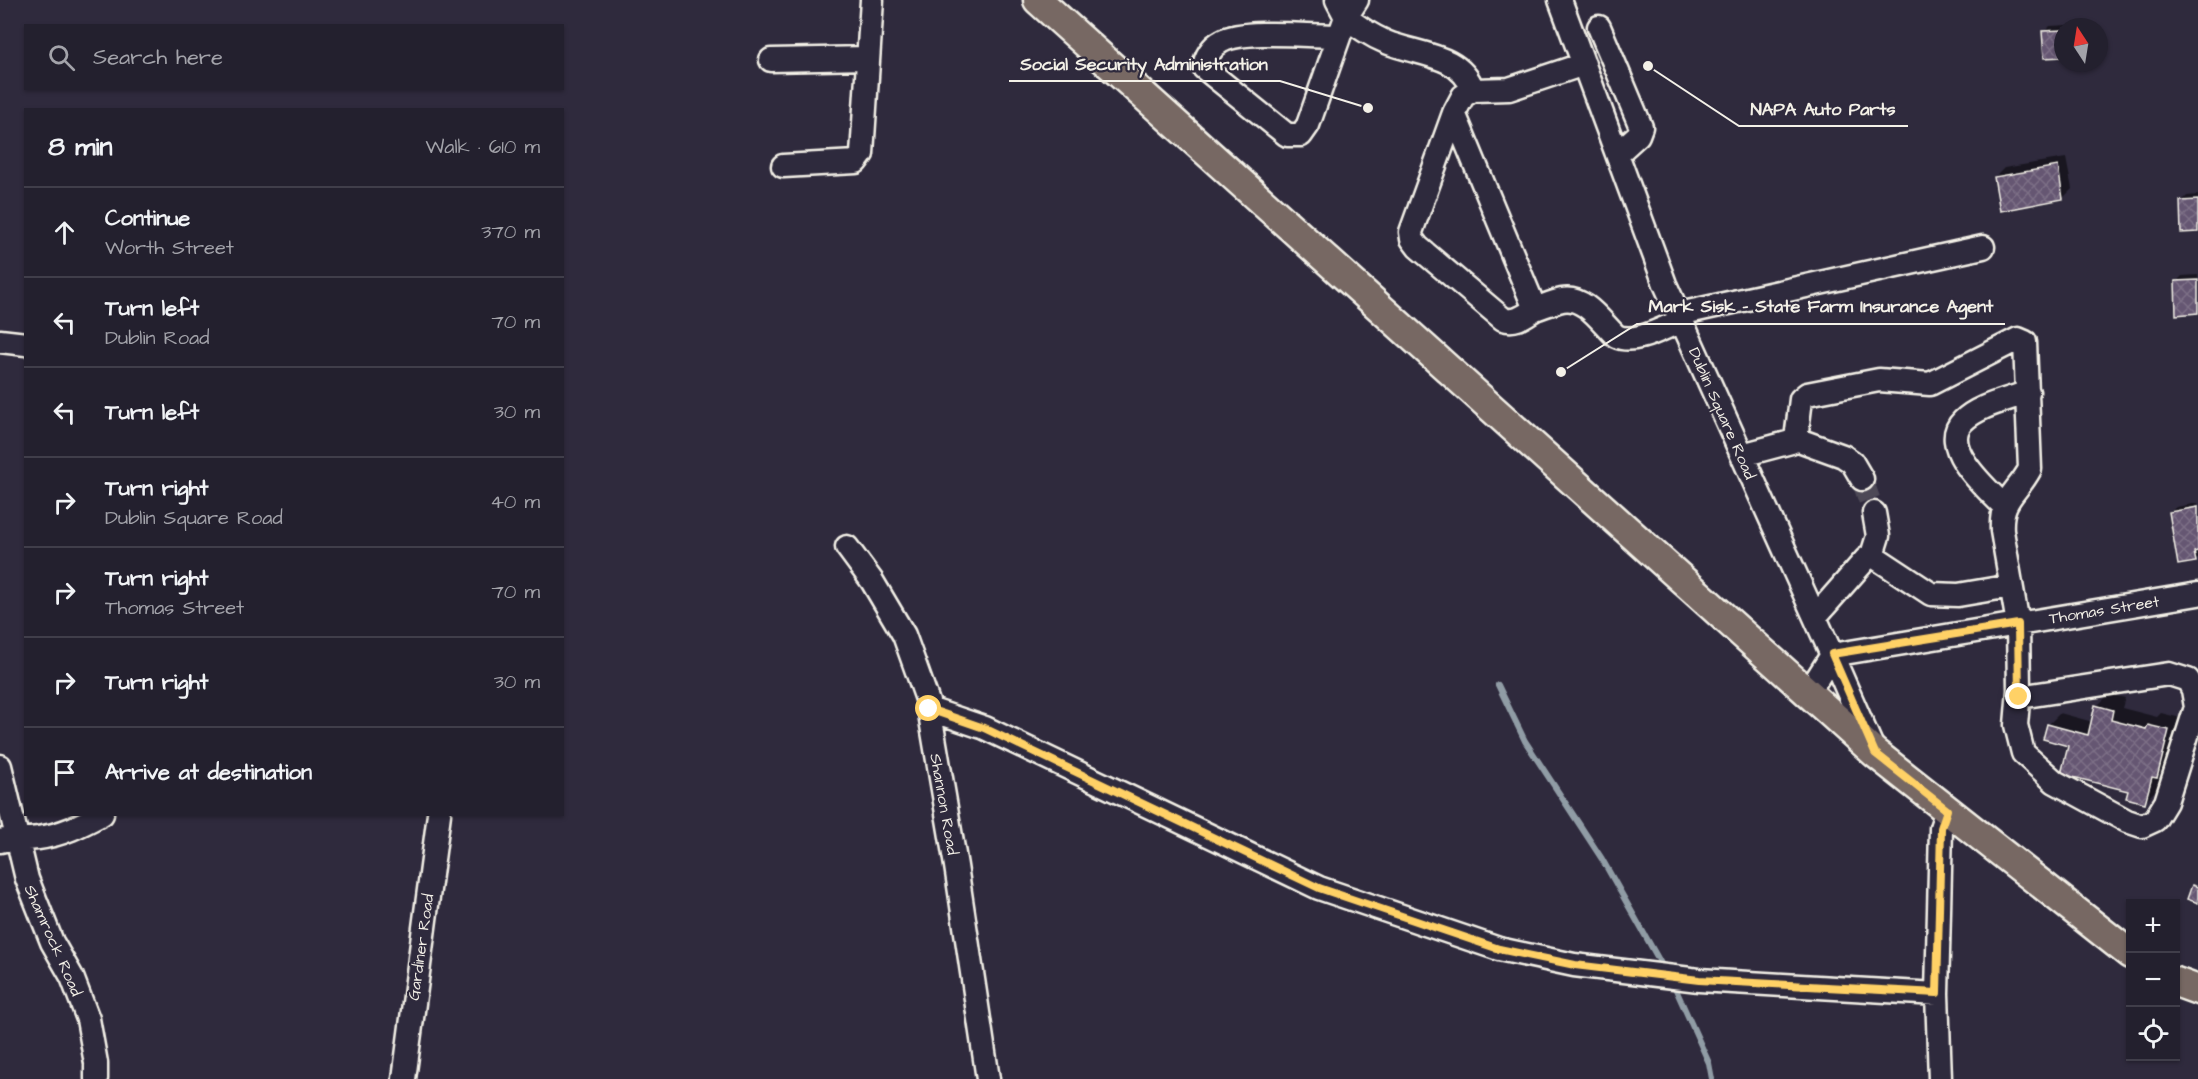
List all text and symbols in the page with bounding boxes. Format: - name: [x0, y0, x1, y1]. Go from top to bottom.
- north arrow: [2054, 18, 2108, 72]
- search box: [24, 24, 564, 90]
- icon: search: [45, 41, 78, 74]
- text: Search here: [93, 42, 223, 73]
- callout: Social Security Administration: [1009, 45, 1280, 81]
- text: Social Security Administration: [1019, 52, 1268, 78]
- callout: NAPA Auto Parts: [1739, 90, 1908, 126]
- text: NAPA Auto Parts: [1750, 97, 1896, 122]
- text: 8 min: [48, 129, 112, 165]
- text: Walk · 610 m: [425, 133, 540, 161]
- text: Continue: [105, 203, 190, 234]
- icon: ahead: [48, 216, 81, 249]
- text: 370 m: [481, 218, 540, 246]
- text: Worth Street: [105, 234, 234, 262]
- callout: Mark Sisk - State Farm Insurance Agent: [1637, 288, 2005, 324]
- text: Turn left: [105, 293, 199, 324]
- text: Mark Sisk - State Farm Insurance Agent: [1649, 294, 1994, 320]
- icon: left: [48, 306, 81, 339]
- text: 70 m: [492, 308, 540, 336]
- text: Dublin Road: [105, 324, 209, 352]
- street label: Dublin Square Road: [1683, 344, 1761, 483]
- icon: left: [48, 396, 81, 429]
- text: Turn left: [105, 397, 199, 428]
- text: 30 m: [494, 398, 540, 426]
- text: Turn right: [105, 473, 208, 504]
- icon: right: [48, 486, 81, 519]
- text: 40 m: [490, 488, 540, 516]
- text: Dublin Square Road: [105, 504, 283, 532]
- text: Turn right: [105, 563, 208, 594]
- icon: right: [48, 576, 81, 609]
- text: 70 m: [492, 578, 540, 606]
- street label: Thomas Street: [2047, 590, 2161, 630]
- text: Thomas Street: [105, 594, 244, 622]
- icon: right: [48, 666, 81, 699]
- text: Turn right: [105, 667, 208, 698]
- text: 30 m: [494, 668, 540, 696]
- route end: [2005, 683, 2031, 709]
- route start: [915, 695, 941, 721]
- street label: Shannon Road: [924, 752, 964, 857]
- icon: arrive: [48, 756, 81, 789]
- text: Arrive at destination: [105, 757, 312, 788]
- street label: Shamrock Road: [19, 881, 87, 1000]
- street label: Gardiner Road: [403, 892, 439, 1002]
- map controls: [2126, 899, 2180, 1061]
- button: +: [2126, 899, 2180, 953]
- button: −: [2126, 953, 2180, 1007]
- button: locate: [2126, 1007, 2180, 1061]

